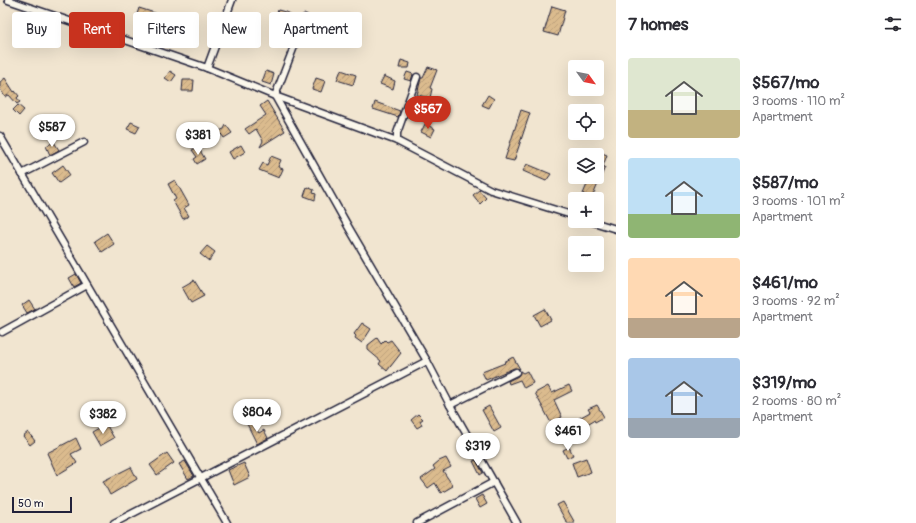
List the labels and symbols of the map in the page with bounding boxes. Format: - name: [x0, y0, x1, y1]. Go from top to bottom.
- north arrow: [568, 60, 604, 96]
- pin: $567: [404, 96, 452, 130]
- pin: $587: [28, 114, 76, 148]
- pin: $381: [174, 122, 222, 156]
- pin: $804: [233, 399, 281, 433]
- pin: $382: [79, 401, 127, 435]
- pin: $461: [544, 418, 592, 452]
- pin: $319: [454, 433, 502, 467]
- scale bar: [12, 495, 72, 514]

